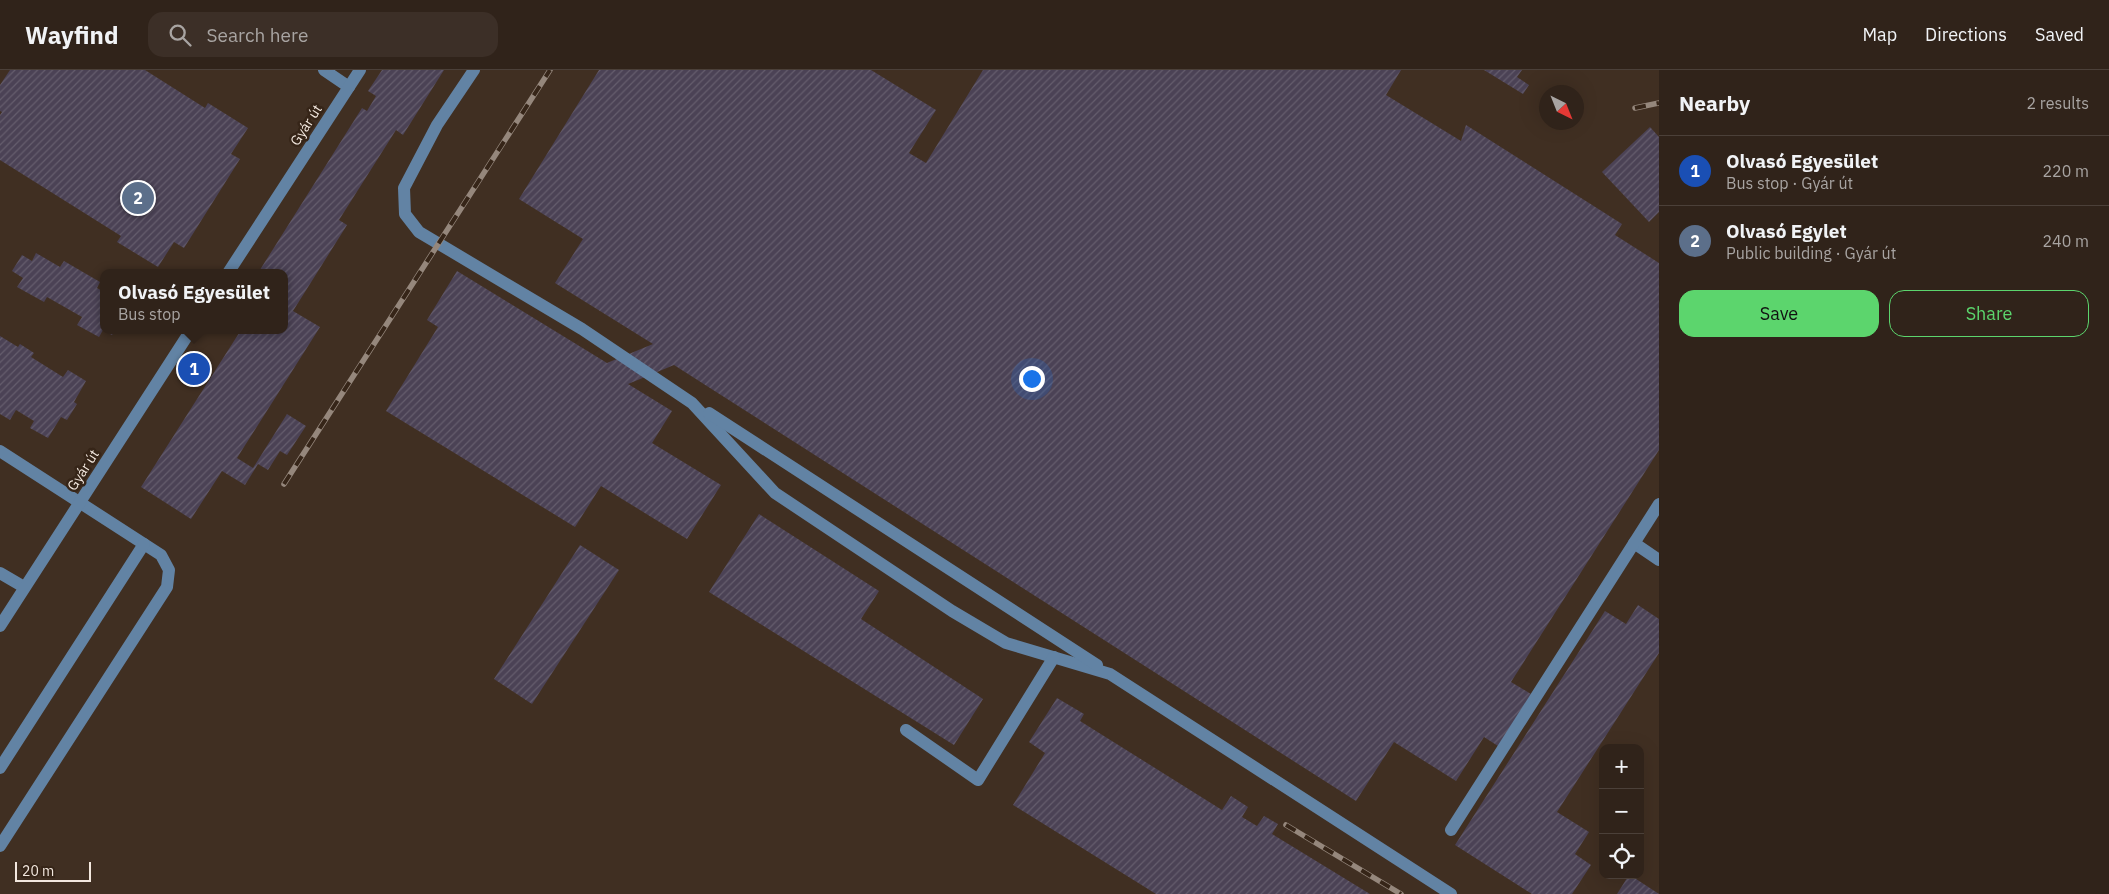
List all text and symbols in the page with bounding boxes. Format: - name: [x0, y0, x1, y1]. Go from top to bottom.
- search box: [148, 12, 498, 57]
- text: Wayfind: [25, 19, 118, 51]
- icon: search: [166, 21, 194, 49]
- text: Search here: [206, 23, 308, 47]
- text: Map: [1862, 23, 1897, 46]
- text: Directions: [1925, 23, 2007, 46]
- text: Saved: [2035, 23, 2084, 46]
- north arrow: [1539, 85, 1584, 130]
- text: Nearby: [1679, 89, 1750, 117]
- text: 2 results: [2026, 93, 2089, 113]
- street label: Gyár út: [286, 101, 326, 149]
- text: Olvasó Egyesület: [1726, 149, 1878, 173]
- text: 1: [1690, 161, 1700, 181]
- text: 220 m: [2042, 161, 2089, 181]
- text: Bus stop · Gyár út: [1726, 173, 1853, 193]
- pin: 2: [122, 179, 154, 217]
- text: Olvasó Egylet: [1726, 219, 1847, 243]
- text: 2: [1690, 231, 1700, 251]
- text: 240 m: [2042, 231, 2089, 251]
- text: Public building · Gyár út: [1726, 243, 1896, 263]
- popup: [100, 269, 288, 334]
- text: Olvasó Egyesület: [118, 280, 270, 304]
- button: Save: [1679, 290, 1879, 337]
- button: Share: [1889, 290, 2089, 337]
- text: Bus stop: [118, 304, 181, 324]
- pin: 1: [178, 350, 210, 388]
- your location: [1019, 366, 1045, 392]
- street label: Gyár út: [63, 446, 103, 494]
- map controls: [1599, 744, 1644, 879]
- button: +: [1599, 744, 1644, 789]
- button: −: [1599, 789, 1644, 834]
- button: locate: [1599, 834, 1644, 879]
- scale bar: [15, 859, 91, 882]
- text: 20 m: [22, 862, 54, 880]

